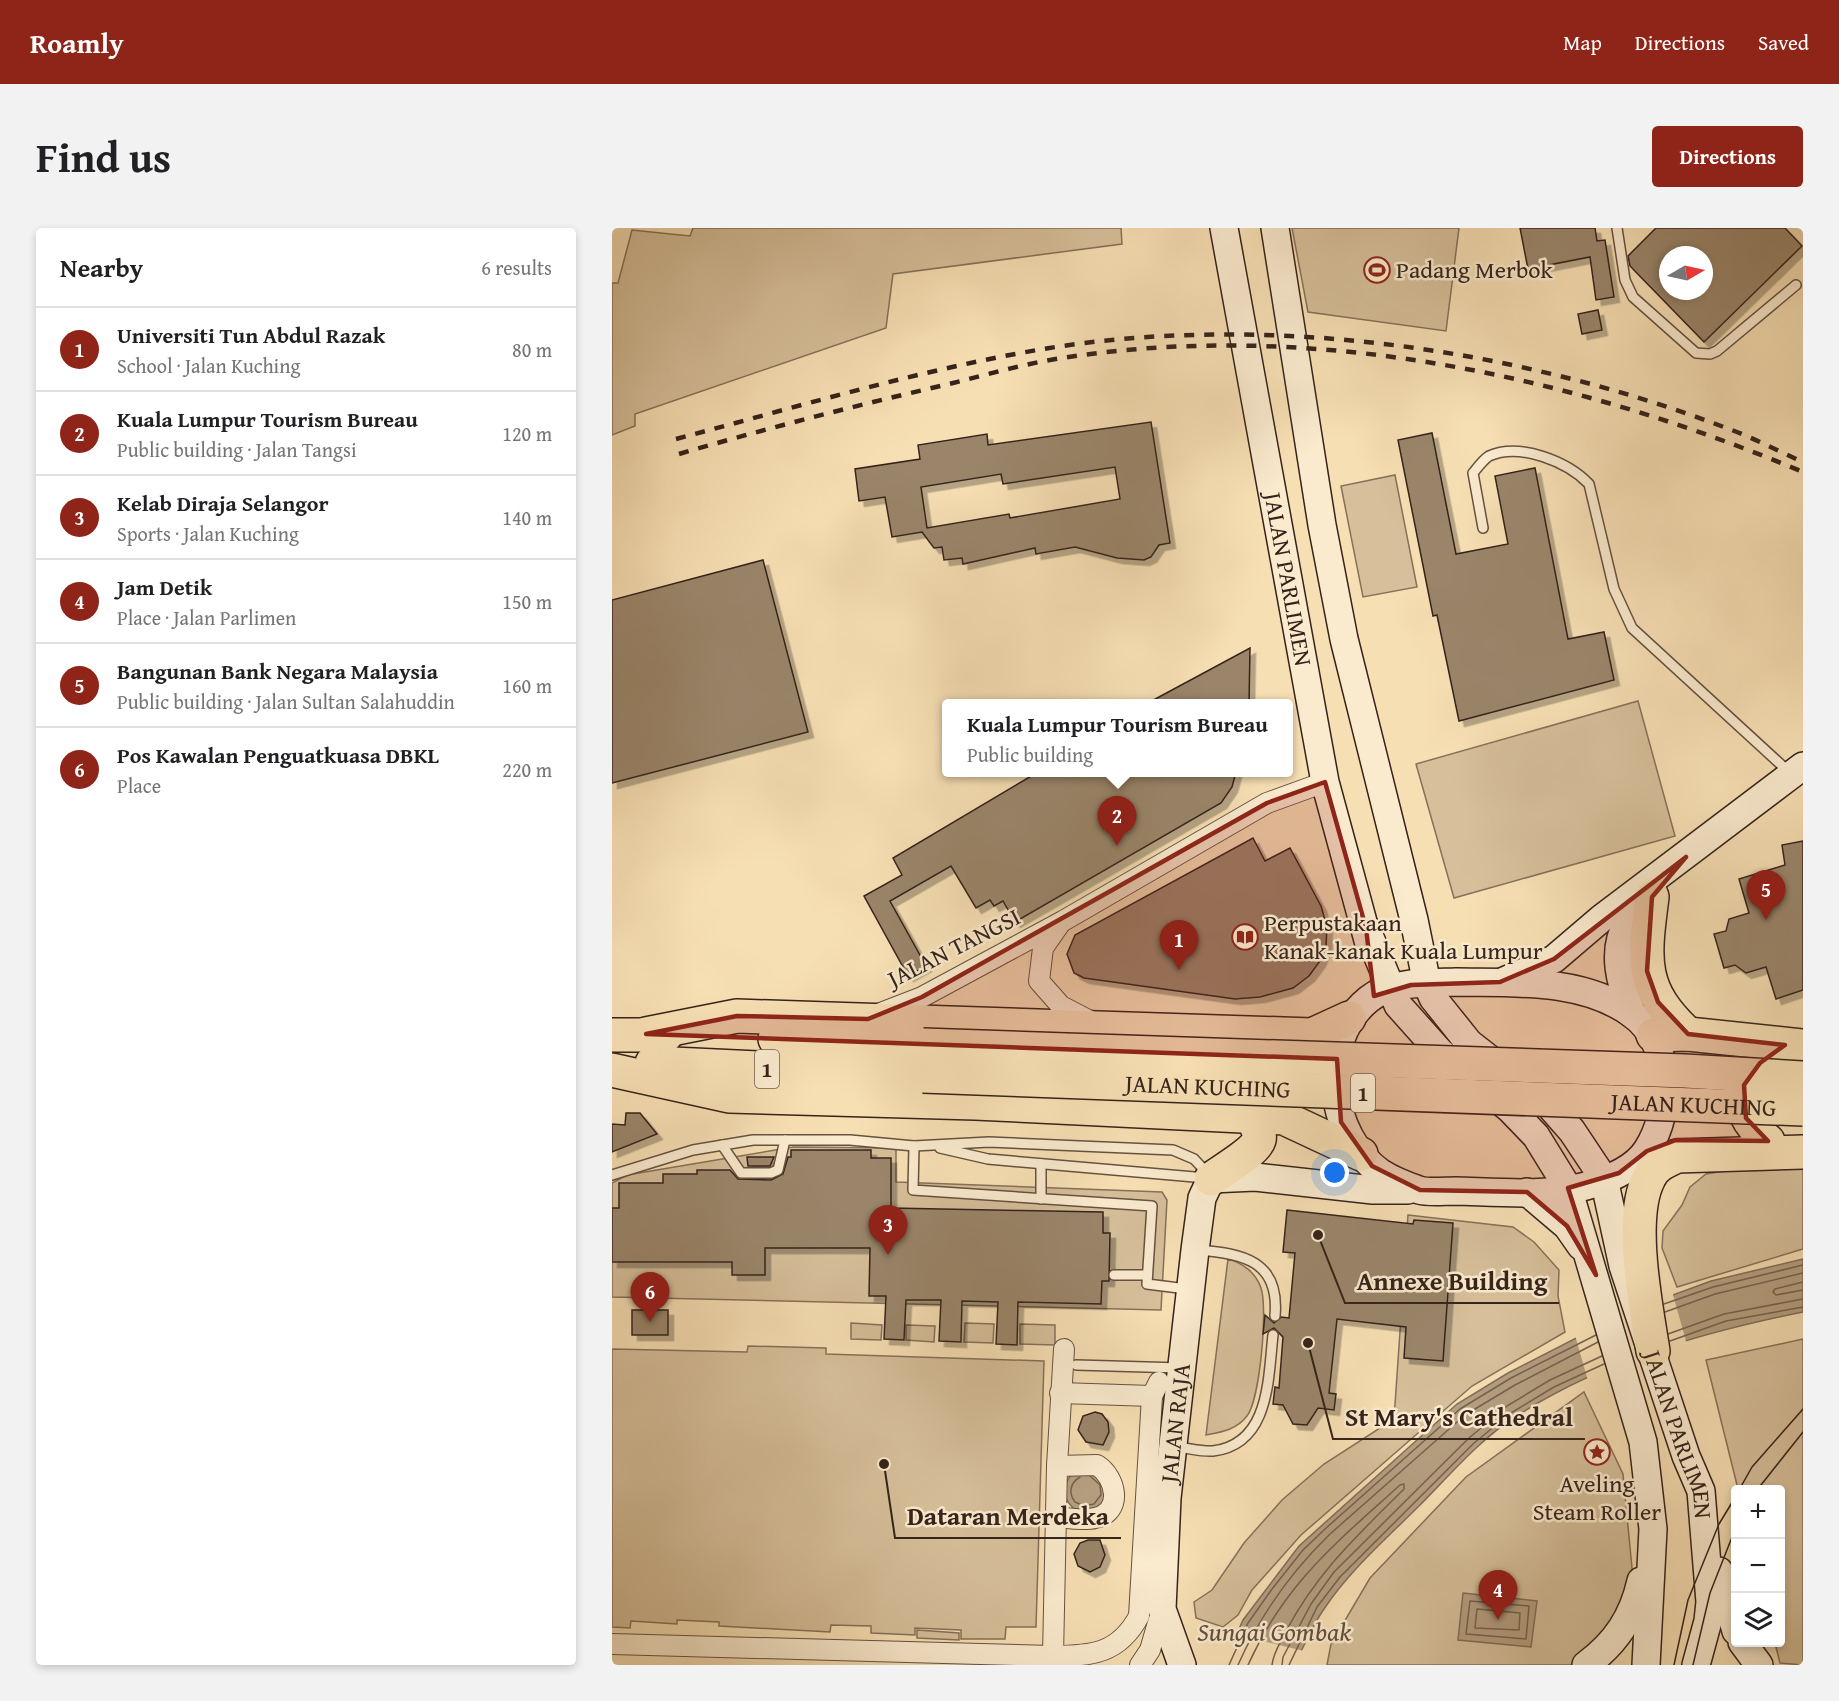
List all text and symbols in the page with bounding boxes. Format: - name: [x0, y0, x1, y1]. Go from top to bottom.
- text: Roamly: [30, 22, 124, 63]
- text: Map: [1563, 27, 1602, 58]
- text: Directions: [1635, 27, 1725, 58]
- text: Saved: [1758, 27, 1809, 58]
- text: Find us: [36, 126, 171, 187]
- button: Directions: [1652, 126, 1803, 187]
- north arrow: [1659, 246, 1713, 300]
- text: Nearby: [60, 248, 143, 287]
- place label: Padang Merbok: [1396, 252, 1554, 287]
- text: 6 results: [481, 253, 552, 282]
- sports icon: Padang Merbok: [1362, 255, 1392, 285]
- text: Universiti Tun Abdul Razak: [117, 319, 385, 351]
- text: 1: [74, 335, 85, 364]
- text: 80 m: [512, 335, 552, 364]
- text: School · Jalan Kuching: [117, 351, 300, 380]
- text: Kuala Lumpur Tourism Bureau: [117, 403, 418, 435]
- text: 2: [74, 419, 85, 448]
- text: 120 m: [502, 419, 552, 448]
- text: Public building · Jalan Tangsi: [117, 435, 357, 464]
- text: Kelab Diraja Selangor: [117, 487, 329, 519]
- street label: JALAN PARLIMEN: [1255, 487, 1322, 669]
- text: 3: [74, 503, 85, 532]
- text: 140 m: [502, 503, 552, 532]
- text: Sports · Jalan Kuching: [117, 519, 299, 548]
- text: Jam Detik: [117, 571, 212, 603]
- text: 4: [74, 587, 85, 616]
- text: 150 m: [502, 587, 552, 616]
- text: Place · Jalan Parlimen: [117, 603, 296, 632]
- text: Bangunan Bank Negara Malaysia: [117, 655, 438, 687]
- text: 5: [74, 671, 85, 700]
- text: 160 m: [502, 671, 552, 700]
- text: Public building · Jalan Sultan Salahuddin: [117, 687, 455, 716]
- popup: [942, 699, 1293, 777]
- text: Kuala Lumpur Tourism Bureau: [967, 708, 1268, 740]
- text: Pos Kawalan Penguatkuasa DBKL: [117, 739, 439, 771]
- text: Public building: [967, 740, 1093, 769]
- text: 6: [74, 755, 85, 784]
- text: 220 m: [502, 755, 552, 784]
- text: Place: [117, 771, 161, 800]
- pin: 2: [1098, 796, 1136, 846]
- pin: 5: [1746, 870, 1786, 920]
- street label: JALAN TANGSI: [879, 899, 1026, 997]
- place label: Perpustakaan Kanak-kanak Kuala Lumpur: [1264, 905, 1543, 968]
- pin: 1: [1160, 920, 1198, 970]
- library icon: Perpustakaan Kanak-kanak Kuala Lumpur: [1230, 922, 1260, 952]
- road number: 1: [755, 1050, 779, 1088]
- street label: JALAN KUCHING: [1121, 1065, 1291, 1107]
- road number: 1: [1351, 1074, 1375, 1112]
- street label: JALAN KUCHING: [1607, 1084, 1777, 1125]
- your location: [1320, 1158, 1349, 1187]
- pin: 3: [868, 1206, 908, 1255]
- callout: Annexe Building: [1345, 1259, 1559, 1303]
- text: Annexe Building: [1357, 1261, 1548, 1300]
- pin: 6: [630, 1272, 669, 1322]
- street label: JALAN PARLIMEN: [1634, 1343, 1721, 1520]
- street label: JALAN RAJA: [1151, 1361, 1199, 1488]
- callout: St Mary's Cathedral: [1333, 1395, 1585, 1439]
- text: St Mary's Cathedral: [1345, 1397, 1573, 1436]
- place icon: Aveling Steam Roller: [1582, 1437, 1612, 1467]
- place label: Aveling Steam Roller: [1533, 1466, 1661, 1529]
- map controls: [1731, 1485, 1785, 1647]
- button: +: [1731, 1485, 1785, 1539]
- callout: Dataran Merdeka: [895, 1494, 1121, 1538]
- text: Dataran Merdeka: [907, 1496, 1110, 1535]
- button: −: [1731, 1539, 1785, 1593]
- pin: 4: [1478, 1570, 1518, 1620]
- button: layers: [1731, 1593, 1785, 1647]
- water label: Sungai Gombak: [1197, 1612, 1351, 1651]

